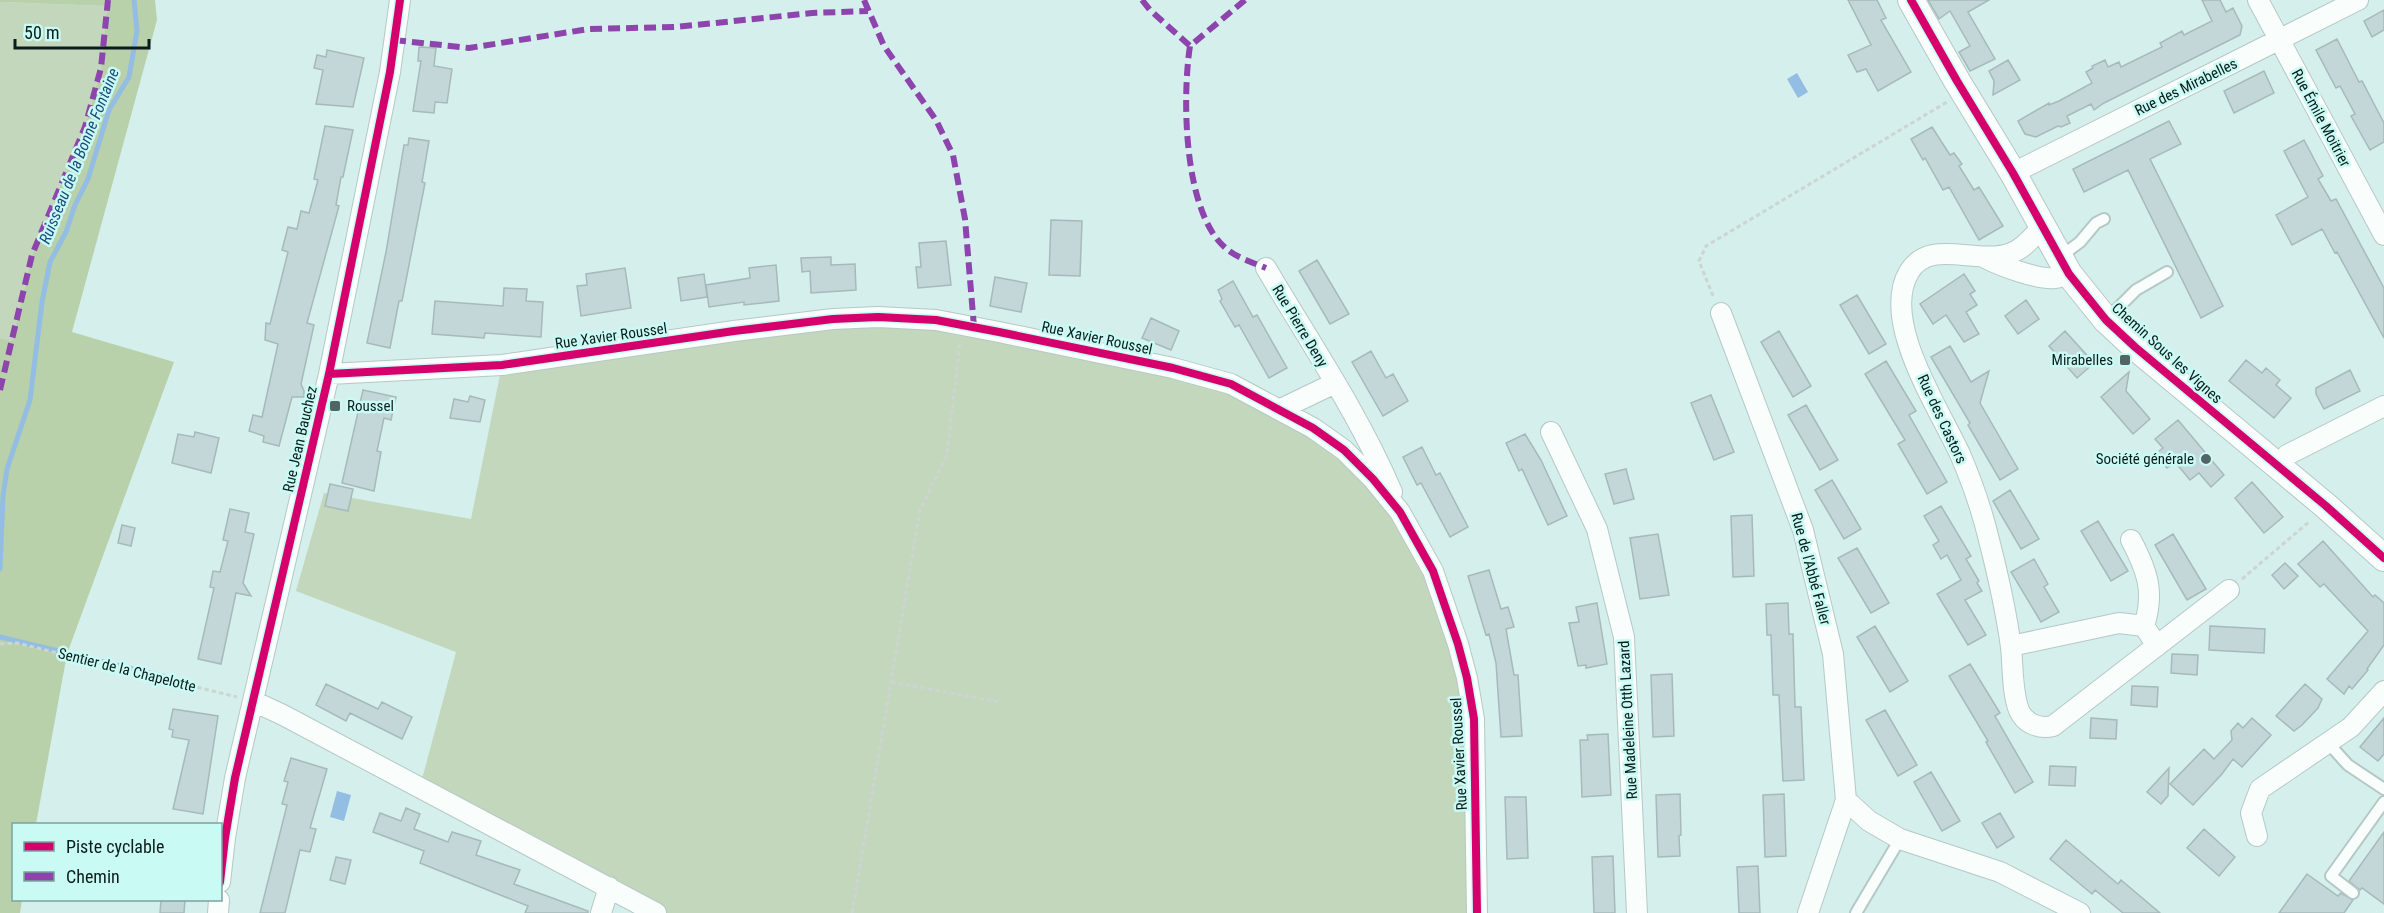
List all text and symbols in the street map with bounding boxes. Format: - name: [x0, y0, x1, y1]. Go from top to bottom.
- scale bar: [15, 12, 148, 50]
- text: 50 m: [24, 22, 59, 43]
- street label: Rue des Mirabelles: [2132, 54, 2240, 120]
- water label: Ruisseau de la Bonne Fontaine: [35, 65, 123, 247]
- street label: Rue Émile Moitrier: [2288, 66, 2355, 170]
- street label: Rue Pierre Deny: [1268, 281, 1332, 371]
- street label: Chemin Sous les Vignes: [2108, 299, 2226, 407]
- street label: Rue Xavier Roussel: [1040, 317, 1154, 359]
- street label: Rue Xavier Roussel: [554, 319, 668, 353]
- place label: Mirabelles: [2052, 351, 2113, 369]
- marker: Mirabelles: [2118, 353, 2132, 367]
- street label: Rue des Castors: [1914, 372, 1971, 467]
- street label: Rue Jean Bauchez: [279, 384, 321, 494]
- place label: Roussel: [347, 397, 394, 415]
- marker: Roussel: [328, 399, 342, 413]
- place label: Société générale: [2096, 450, 2194, 468]
- marker: Société générale: [2199, 452, 2213, 466]
- street label: Rue de l'Abbé Faller: [1787, 511, 1835, 627]
- street label: Rue Madeleine Otth Lazard: [1615, 640, 1641, 800]
- street label: Sentier de la Chapelotte: [56, 644, 198, 696]
- street label: Rue Xavier Roussel: [1447, 697, 1471, 811]
- legend: [12, 823, 222, 901]
- text: Piste cyclable: [66, 836, 164, 857]
- text: Chemin: [66, 866, 120, 887]

